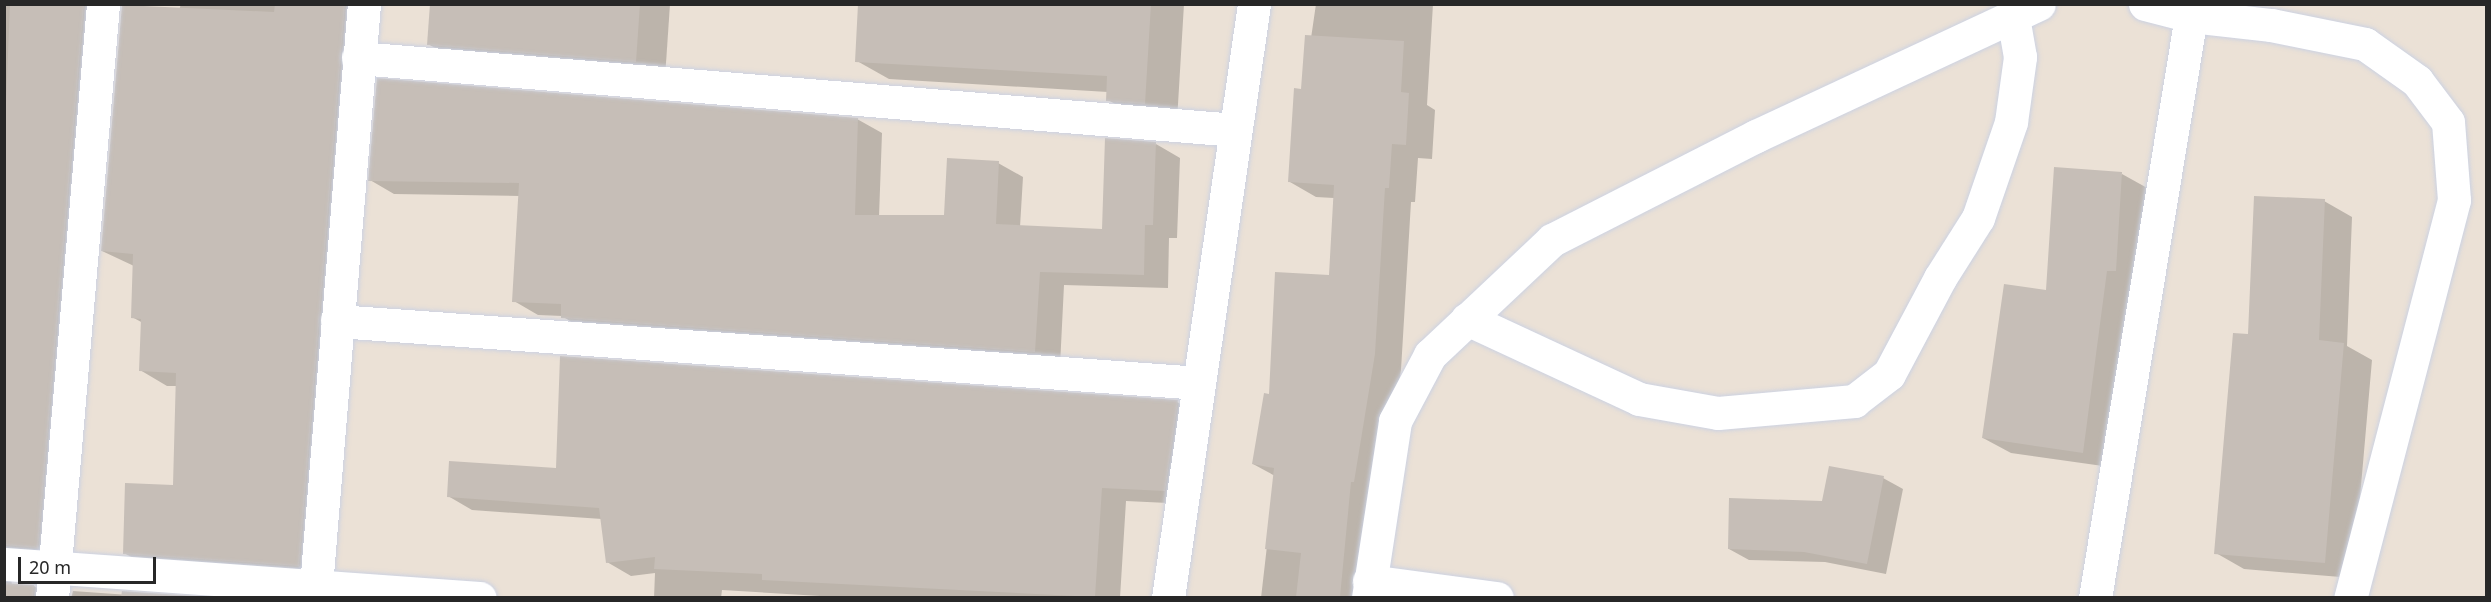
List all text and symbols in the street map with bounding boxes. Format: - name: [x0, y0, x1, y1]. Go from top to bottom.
- scale bar: [21, 545, 159, 583]
- text: 20 m: [29, 555, 71, 579]

